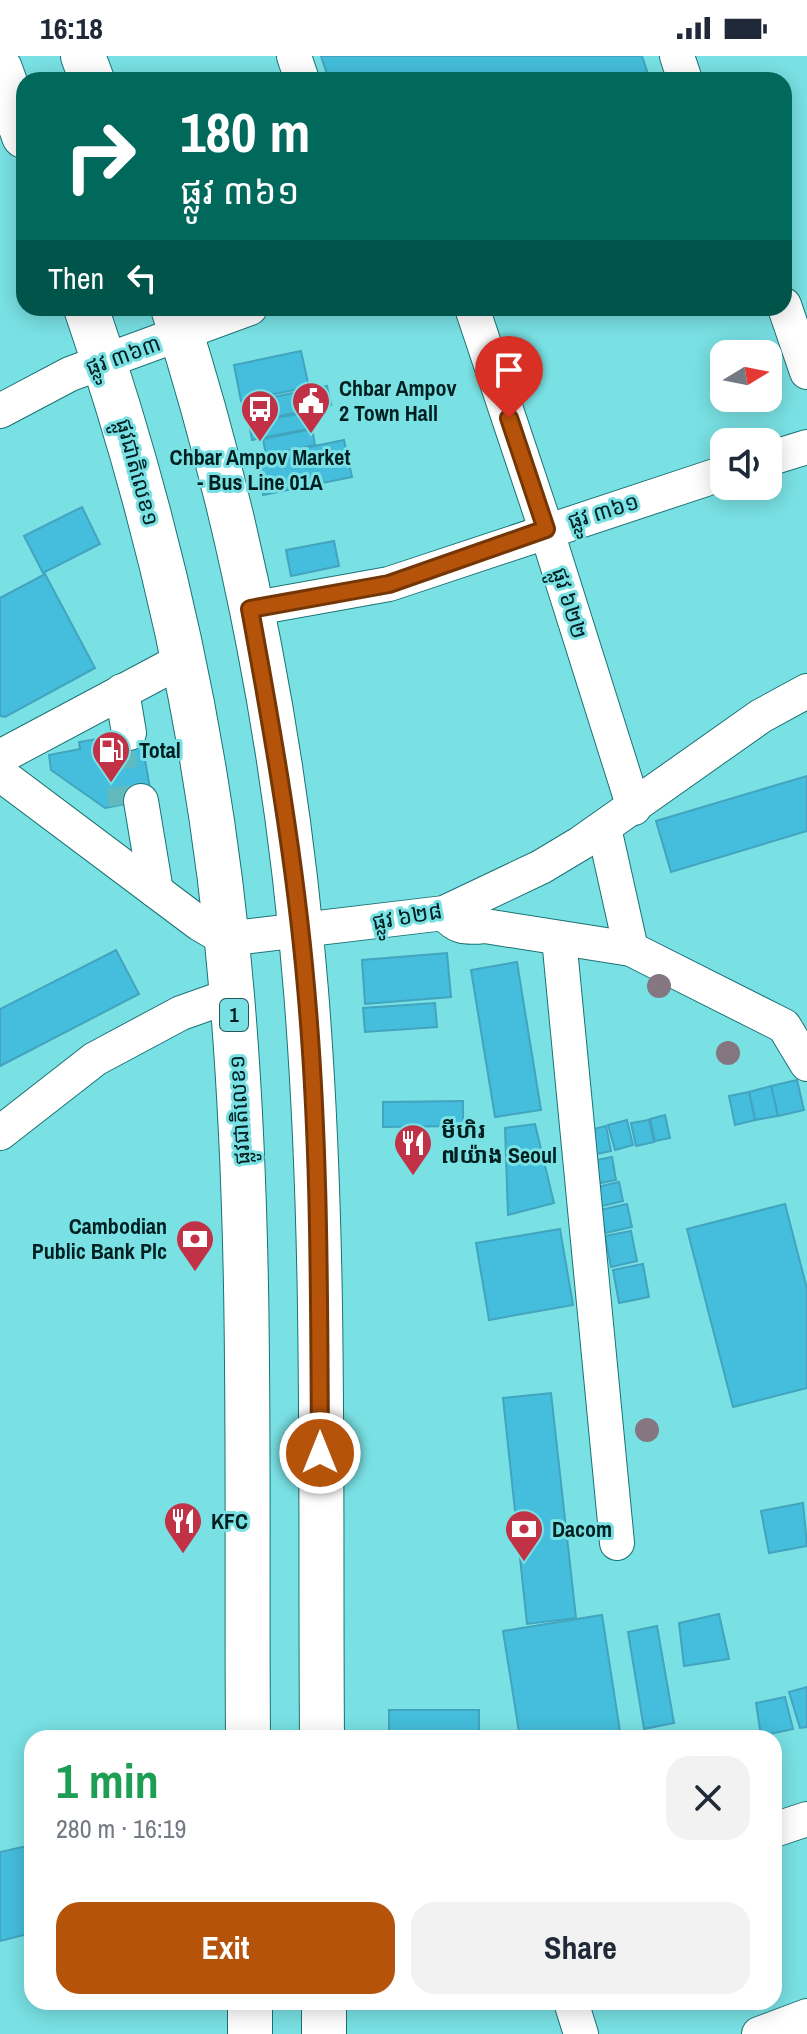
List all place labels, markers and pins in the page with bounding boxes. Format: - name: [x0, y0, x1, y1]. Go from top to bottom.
- pin: [475, 336, 543, 418]
- place label: Chbar Ampov 2 Town Hall: [339, 373, 457, 428]
- public building icon: Chbar Ampov 2 Town Hall: [290, 380, 332, 435]
- bus stop icon: Chbar Ampov Market - Bus Line 01A: [239, 388, 281, 443]
- place label: Chbar Ampov Market - Bus Line 01A: [170, 442, 350, 497]
- fuel station icon: Total: [90, 729, 132, 784]
- place label: Total: [139, 735, 181, 765]
- place label: មីហិរ ៧យ៉ាង Seoul: [441, 1115, 557, 1170]
- restaurant icon: មីហិរ ៧យ៉ាង Seoul: [392, 1122, 434, 1177]
- place label: Cambodian Public Bank Plc: [32, 1211, 167, 1266]
- bank icon: Cambodian Public Bank Plc: [174, 1218, 216, 1273]
- restaurant icon: KFC: [162, 1500, 204, 1555]
- place label: KFC: [211, 1506, 248, 1536]
- bank icon: Dacom: [503, 1508, 545, 1563]
- place label: Dacom: [552, 1514, 612, 1544]

